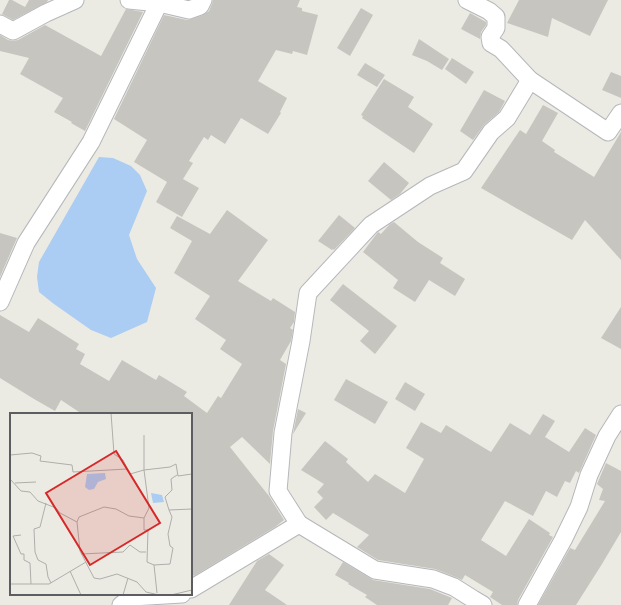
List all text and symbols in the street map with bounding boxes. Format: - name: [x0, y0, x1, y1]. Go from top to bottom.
- inset map: [10, 413, 192, 595]

